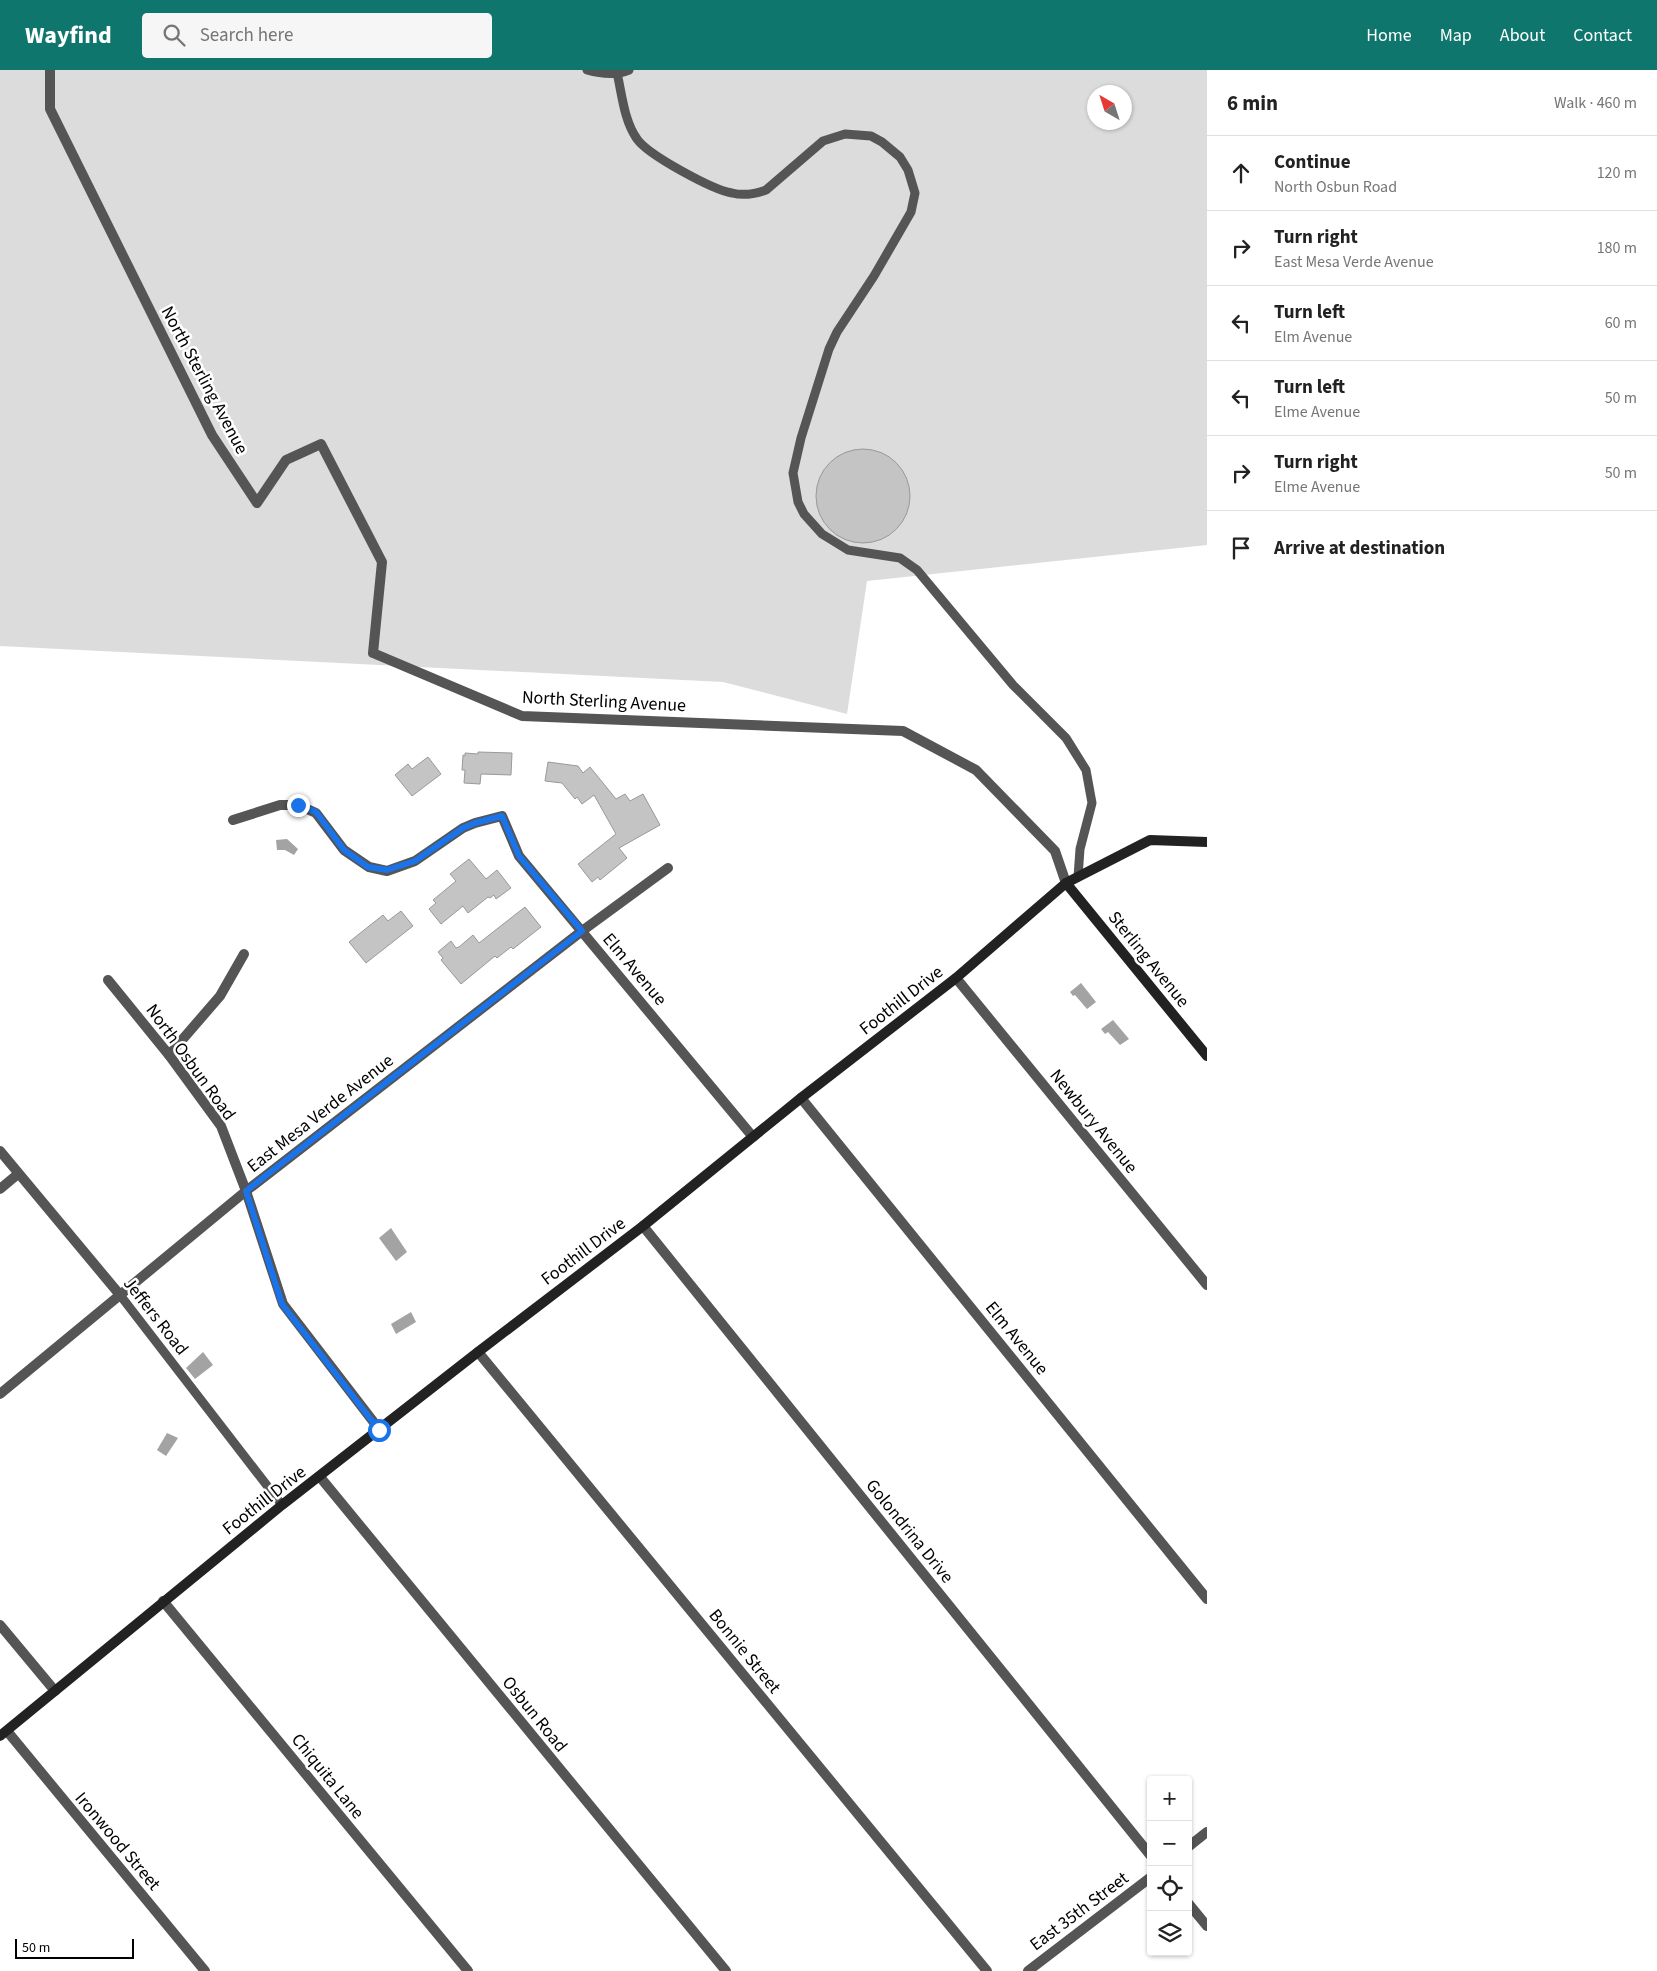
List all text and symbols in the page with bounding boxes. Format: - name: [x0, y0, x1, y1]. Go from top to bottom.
- search box: [142, 13, 492, 58]
- text: Wayfind: [25, 18, 112, 53]
- icon: search: [160, 21, 188, 49]
- text: Search here: [200, 22, 293, 49]
- text: Home: [1366, 23, 1412, 48]
- text: Map: [1440, 23, 1472, 48]
- text: About: [1500, 23, 1545, 48]
- text: Contact: [1573, 23, 1632, 48]
- north arrow: [1087, 85, 1132, 130]
- text: 6 min: [1227, 88, 1278, 118]
- text: Walk · 460 m: [1554, 92, 1637, 114]
- text: Continue: [1274, 149, 1351, 176]
- icon: ahead: [1227, 159, 1255, 187]
- text: 120 m: [1597, 162, 1637, 184]
- text: North Osbun Road: [1274, 176, 1397, 198]
- text: Turn right: [1274, 224, 1358, 251]
- icon: right: [1227, 234, 1255, 262]
- text: 180 m: [1597, 237, 1637, 259]
- text: East Mesa Verde Avenue: [1274, 251, 1434, 273]
- text: Turn left: [1274, 299, 1345, 326]
- street label: North Sterling Avenue: [155, 302, 254, 459]
- icon: left: [1227, 309, 1255, 337]
- text: 60 m: [1605, 312, 1637, 334]
- text: Elm Avenue: [1274, 326, 1352, 348]
- text: Turn left: [1274, 374, 1345, 401]
- icon: left: [1227, 384, 1255, 412]
- text: 50 m: [1605, 387, 1637, 409]
- text: Elme Avenue: [1274, 401, 1360, 423]
- text: Turn right: [1274, 449, 1358, 476]
- icon: right: [1227, 459, 1255, 487]
- text: 50 m: [1605, 462, 1637, 484]
- text: Elme Avenue: [1274, 476, 1360, 498]
- icon: arrive: [1227, 534, 1255, 562]
- text: Arrive at destination: [1274, 535, 1445, 562]
- street label: North Sterling Avenue: [521, 685, 687, 718]
- route end: [287, 794, 310, 817]
- street label: Sterling Avenue: [1102, 906, 1195, 1013]
- street label: Elm Avenue: [597, 928, 673, 1011]
- street label: Foothill Drive: [854, 960, 948, 1041]
- street label: North Osbun Road: [140, 999, 241, 1126]
- street label: East Mesa Verde Avenue: [242, 1048, 399, 1179]
- street label: Newbury Avenue: [1044, 1064, 1143, 1179]
- street label: Foothill Drive: [536, 1211, 631, 1291]
- street label: Jeffers Road: [117, 1272, 194, 1360]
- street label: Elm Avenue: [979, 1296, 1054, 1380]
- route start: [368, 1419, 391, 1442]
- street label: Foothill Drive: [217, 1460, 311, 1541]
- street label: Golondrina Drive: [860, 1474, 959, 1589]
- street label: Bonnie Street: [703, 1604, 786, 1699]
- street label: Osbun Road: [496, 1671, 573, 1758]
- street label: Chiquita Lane: [285, 1728, 370, 1825]
- map controls: [1147, 1776, 1192, 1956]
- button: +: [1147, 1776, 1192, 1821]
- street label: Ironwood Street: [69, 1787, 166, 1896]
- button: −: [1147, 1821, 1192, 1866]
- street label: East 35th Street: [1025, 1866, 1134, 1957]
- button: locate: [1147, 1866, 1192, 1911]
- button: layers: [1147, 1911, 1192, 1956]
- scale bar: [15, 1936, 134, 1959]
- text: 50 m: [22, 1938, 50, 1958]

